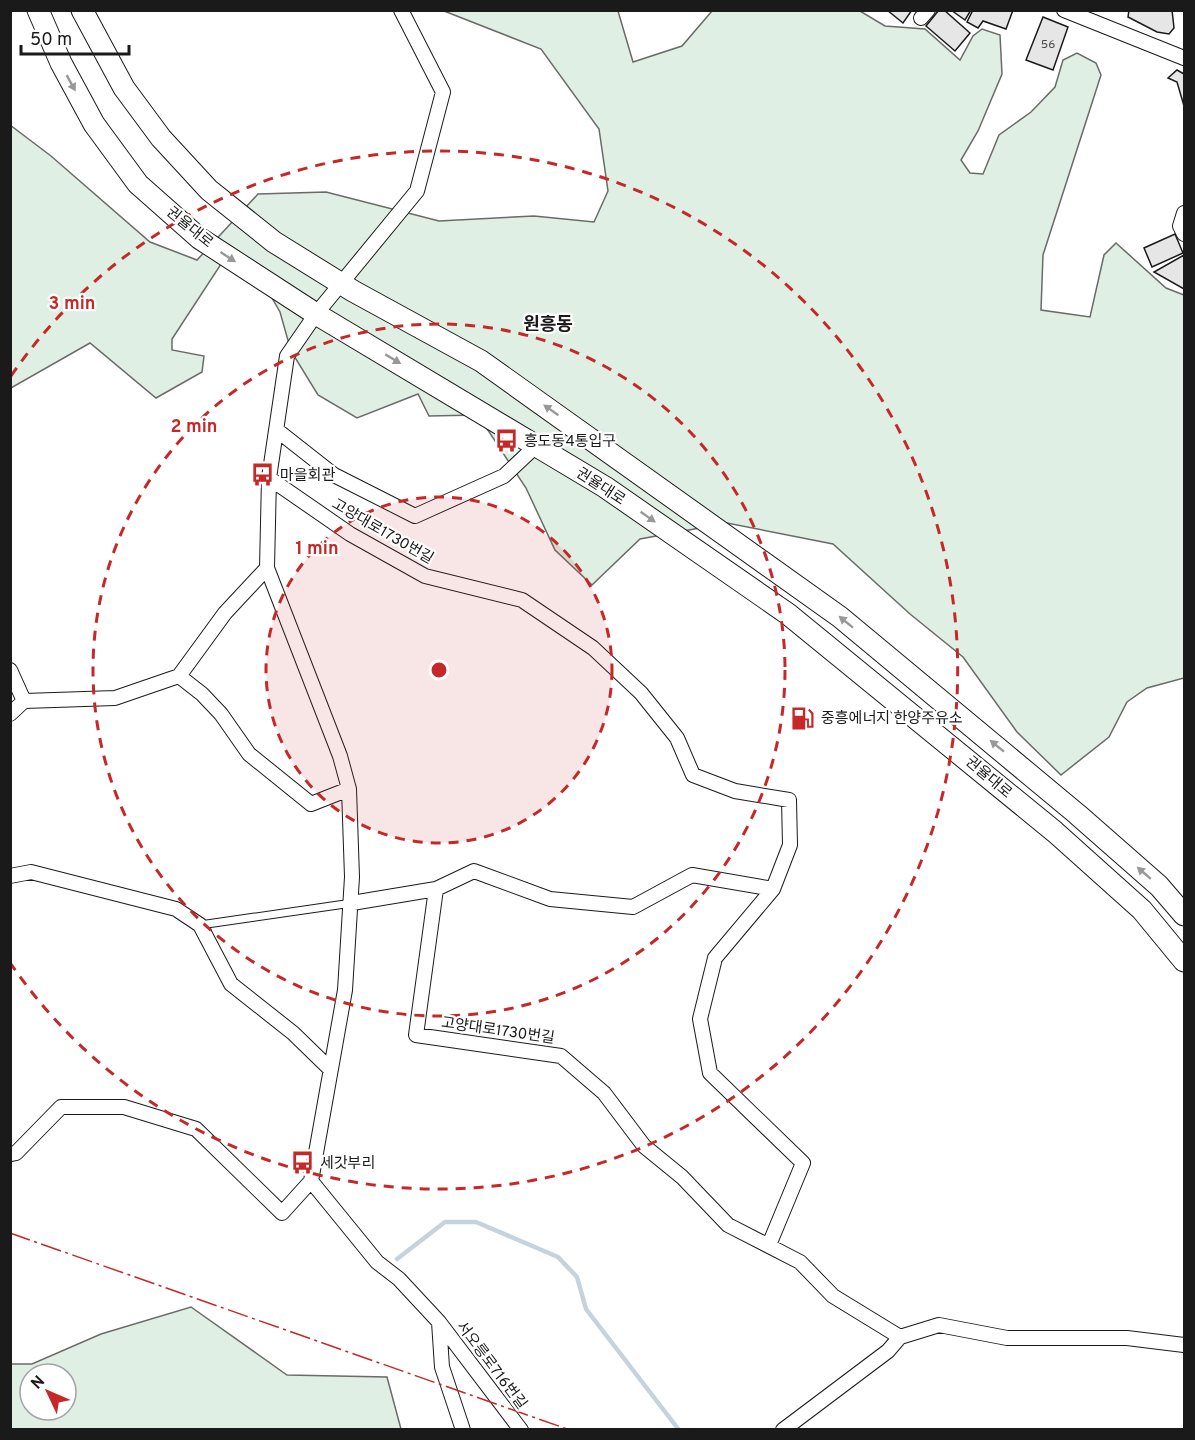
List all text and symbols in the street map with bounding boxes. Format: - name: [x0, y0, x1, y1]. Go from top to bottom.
- scale bar: [21, 18, 129, 56]
- text: 50 m: [30, 29, 72, 52]
- house number: 56: [1041, 37, 1055, 53]
- one-way arrow: [66, 74, 76, 91]
- street label: 권율대로: [162, 203, 216, 253]
- one-way arrow: [219, 251, 236, 262]
- text: 3 min: [49, 293, 95, 316]
- district label: 원흥동: [523, 314, 573, 337]
- one-way arrow: [385, 353, 401, 364]
- one-way arrow: [543, 405, 558, 417]
- text: 2 min: [170, 416, 218, 439]
- bus stop icon: 흥도동4통입구: [493, 428, 519, 454]
- place label: 흥도동4통입구: [524, 433, 616, 452]
- bus stop icon: 마을회관: [249, 462, 275, 488]
- street label: 권율대로: [572, 464, 629, 510]
- place label: 마을회관: [280, 467, 335, 486]
- street label: 고양대로1730번길: [328, 495, 437, 569]
- one-way arrow: [640, 511, 656, 523]
- text: 1 min: [295, 538, 339, 561]
- one-way arrow: [839, 616, 854, 629]
- centre of rings: [429, 660, 449, 680]
- fuel station icon: 중흥에너지 한양주유소: [790, 705, 816, 731]
- place label: 중흥에너지 한양주유소: [821, 710, 963, 729]
- one-way arrow: [989, 740, 1004, 752]
- street label: 권율대로: [961, 753, 1015, 803]
- one-way arrow: [1137, 867, 1152, 880]
- street label: 고양대로1730번길: [440, 1014, 556, 1049]
- bus stop icon: 세갓부리: [289, 1150, 315, 1176]
- place label: 세갓부리: [320, 1155, 375, 1174]
- street label: 서오릉로716번길: [451, 1318, 530, 1414]
- north arrow: [18, 1362, 78, 1422]
- text: N: [27, 1372, 50, 1394]

